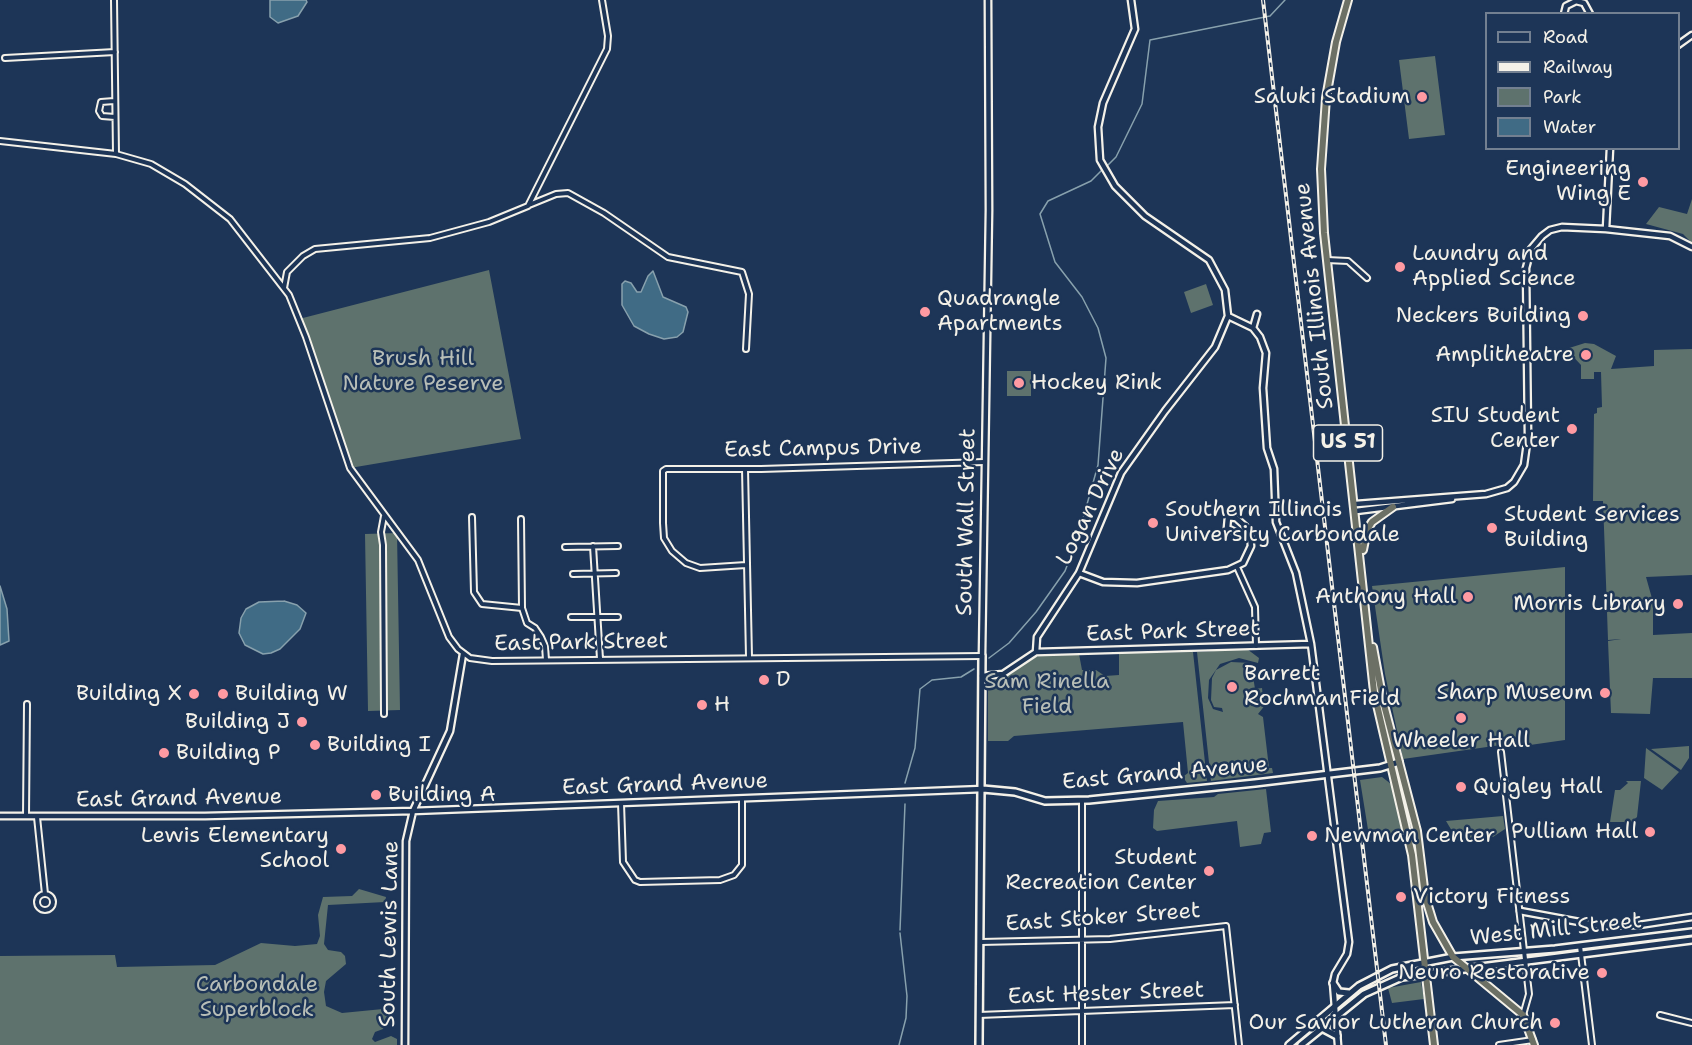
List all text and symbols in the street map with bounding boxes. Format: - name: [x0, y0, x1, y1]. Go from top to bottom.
- legend: [1485, 12, 1680, 150]
- text: Road: [1543, 25, 1588, 49]
- text: Railway: [1543, 55, 1613, 79]
- place label: Saluki Stadium: [1254, 84, 1410, 110]
- text: Park: [1543, 85, 1582, 109]
- marker: Saluki Stadium: [1415, 90, 1429, 104]
- text: Water: [1543, 115, 1596, 139]
- place label: Engineering Wing E: [1505, 156, 1631, 208]
- marker: Engineering Wing E: [1636, 175, 1650, 189]
- street label: South Illinois Avenue: [1290, 181, 1340, 411]
- place label: Laundry and Applied Science: [1412, 241, 1576, 292]
- marker: Laundry and Applied Science: [1393, 260, 1407, 274]
- place label: Quadrangle Apartments: [937, 286, 1063, 338]
- place label: Neckers Building: [1395, 303, 1571, 329]
- marker: Quadrangle Apartments: [918, 305, 932, 319]
- marker: Neckers Building: [1576, 309, 1590, 323]
- place label: Amplitheatre: [1435, 342, 1574, 368]
- park label: Brush Hill Nature Peserve: [342, 346, 504, 398]
- marker: Amplitheatre: [1579, 348, 1593, 362]
- place label: Hockey Rink: [1031, 370, 1162, 396]
- marker: Hockey Rink: [1012, 376, 1026, 390]
- place label: SIU Student Center: [1431, 403, 1560, 454]
- marker: SIU Student Center: [1565, 422, 1579, 436]
- road number: US 51: [1314, 425, 1382, 461]
- street label: South Wall Street: [952, 428, 982, 616]
- street label: East Campus Drive: [724, 434, 922, 464]
- street label: Logan Drive: [1051, 444, 1131, 570]
- place label: Southern Illinois University Carbondale: [1165, 497, 1400, 548]
- place label: Student Services Building: [1504, 502, 1680, 554]
- marker: Southern Illinois University Carbondale: [1146, 516, 1160, 530]
- marker: Student Services Building: [1485, 521, 1499, 535]
- place label: Anthony Hall: [1315, 584, 1456, 610]
- marker: Anthony Hall: [1461, 590, 1475, 604]
- place label: Morris Library: [1513, 591, 1666, 617]
- marker: Morris Library: [1671, 597, 1685, 611]
- street label: East Park Street: [1086, 616, 1260, 648]
- street label: East Park Street: [494, 628, 668, 658]
- place label: Barrett Rochman Field: [1244, 661, 1400, 712]
- place label: D: [776, 667, 791, 693]
- park label: Sam Rinella Field: [984, 669, 1110, 720]
- marker: D: [757, 673, 771, 687]
- marker: Barrett Rochman Field: [1225, 680, 1239, 694]
- place label: Sharp Museum: [1436, 680, 1593, 706]
- place label: Building X: [76, 681, 182, 707]
- place label: Building W: [235, 681, 348, 707]
- marker: Sharp Museum: [1598, 686, 1612, 700]
- marker: Building X: [187, 687, 201, 701]
- marker: Building W: [216, 687, 230, 701]
- place label: H: [714, 692, 730, 718]
- marker: H: [695, 698, 709, 712]
- place label: Building J: [185, 709, 290, 735]
- marker: Wheeler Hall: [1454, 711, 1468, 725]
- marker: Building J: [295, 715, 309, 729]
- place label: Wheeler Hall: [1392, 728, 1530, 754]
- place label: Building I: [327, 732, 431, 758]
- marker: Building I: [308, 738, 322, 752]
- place label: Building P: [176, 740, 281, 766]
- marker: Building P: [157, 746, 171, 760]
- street label: East Grand Avenue: [1061, 752, 1269, 796]
- street label: East Grand Avenue: [561, 768, 769, 802]
- place label: Quigley Hall: [1473, 774, 1602, 800]
- marker: Quigley Hall: [1454, 780, 1468, 794]
- place label: Building A: [388, 782, 496, 808]
- street label: East Grand Avenue: [76, 784, 282, 814]
- marker: Building A: [369, 788, 383, 802]
- place label: Pulliam Hall: [1511, 819, 1638, 845]
- place label: Lewis Elementary School: [141, 823, 329, 874]
- place label: Newman Center: [1324, 823, 1495, 849]
- marker: Pulliam Hall: [1643, 825, 1657, 839]
- marker: Newman Center: [1305, 829, 1319, 843]
- street label: South Lewis Lane: [375, 840, 405, 1028]
- marker: Lewis Elementary School: [334, 842, 348, 856]
- place label: Student Recreation Center: [1005, 845, 1197, 896]
- marker: Student Recreation Center: [1202, 864, 1216, 878]
- place label: Victory Fitness: [1413, 884, 1570, 910]
- marker: Victory Fitness: [1394, 890, 1408, 904]
- street label: East Stoker Street: [1005, 898, 1201, 938]
- street label: West Mill Street: [1469, 908, 1643, 952]
- place label: Neuro Restorative: [1398, 960, 1590, 986]
- marker: Neuro Restorative: [1595, 966, 1609, 980]
- park label: Carbondale Superblock: [196, 972, 318, 1023]
- street label: East Hester Street: [1007, 977, 1205, 1011]
- place label: Our Savior Lutheran Church: [1248, 1010, 1543, 1036]
- marker: Our Savior Lutheran Church: [1548, 1016, 1562, 1030]

